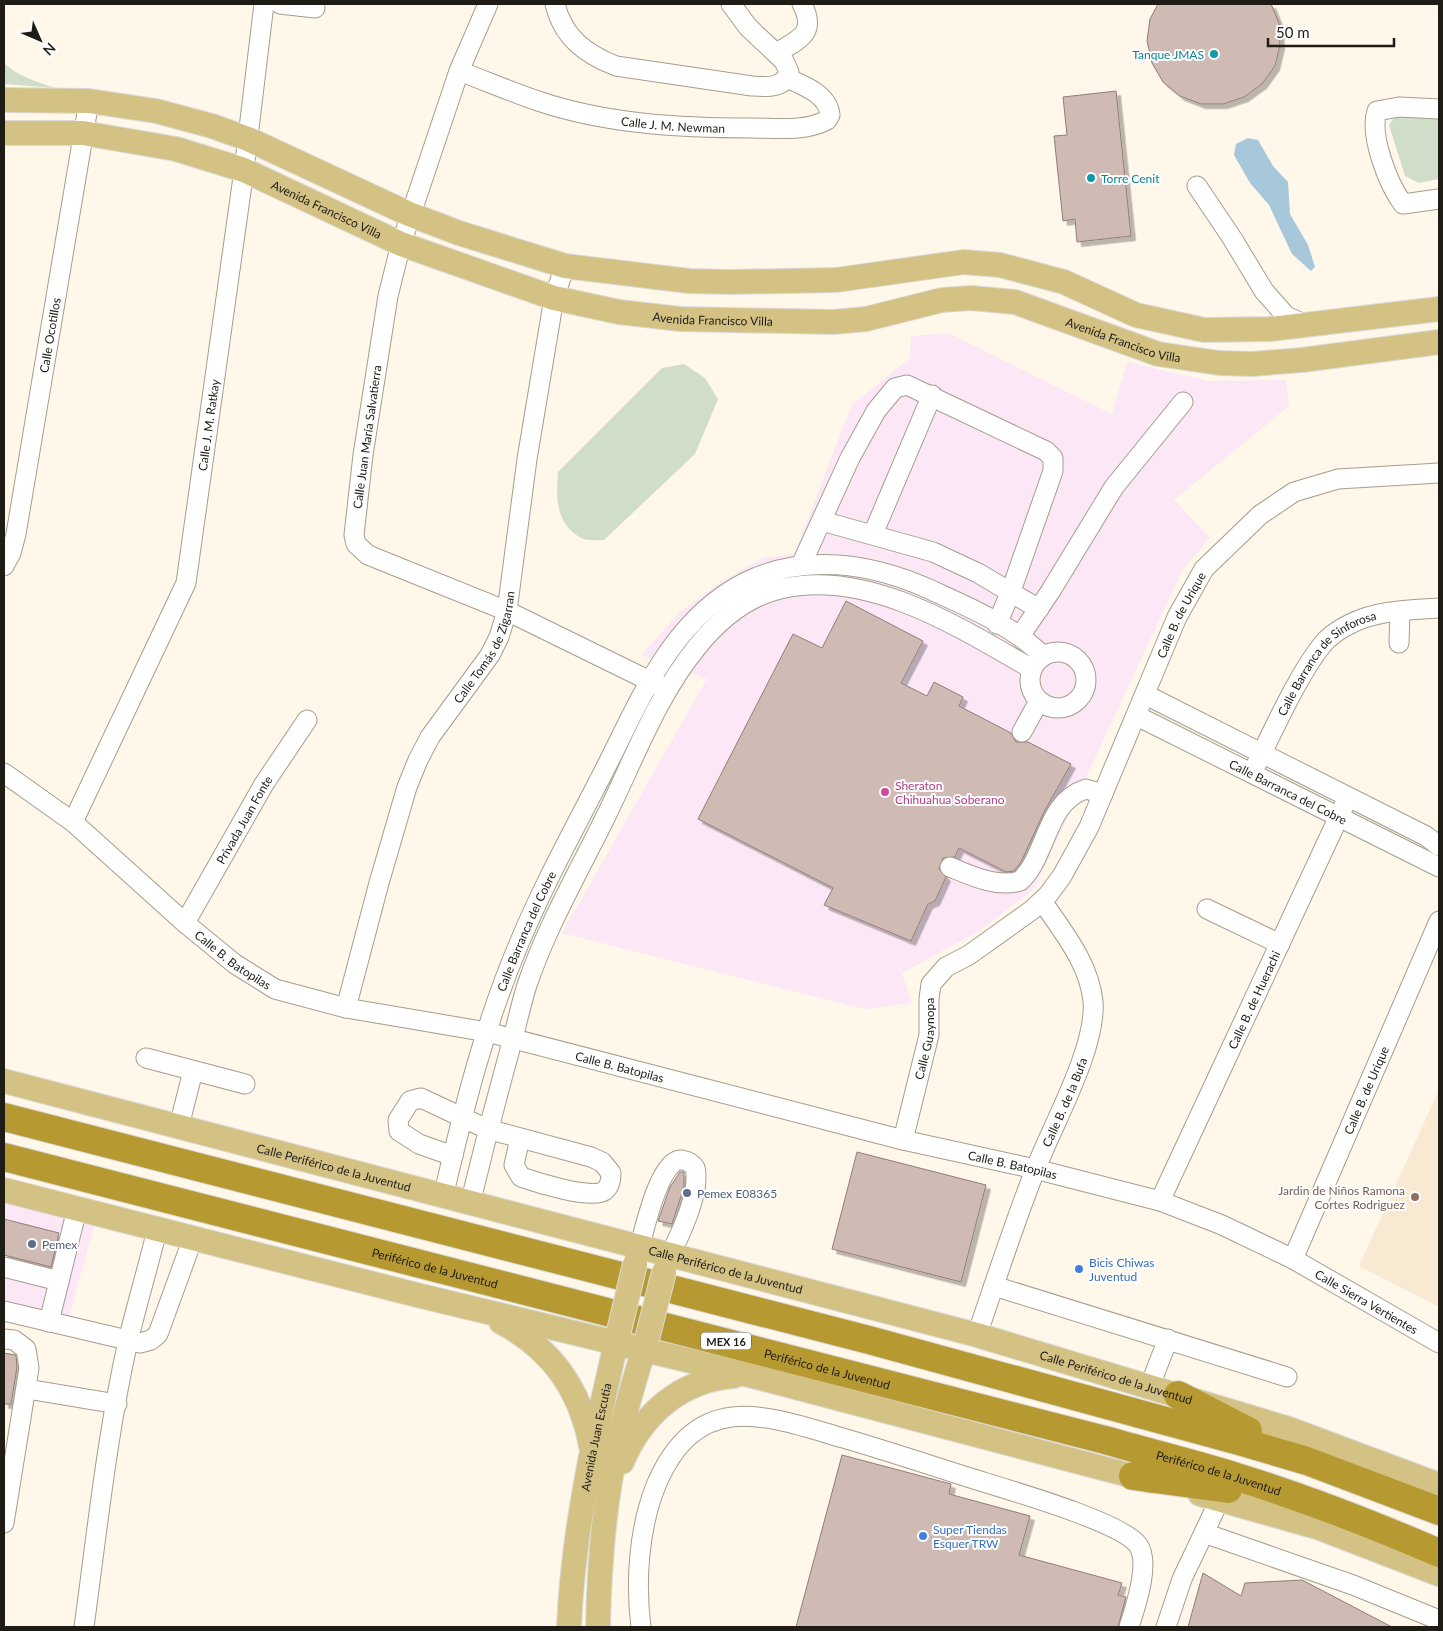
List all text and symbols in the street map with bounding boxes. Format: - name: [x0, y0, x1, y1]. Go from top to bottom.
- north arrow: [15, 15, 65, 65]
- scale bar: [1268, 15, 1394, 47]
- text: 50 m: [1276, 23, 1310, 41]
- text: N: [40, 40, 59, 59]
- place label: Tanque JMAS: [1132, 47, 1204, 62]
- marker: Tanque JMAS: [1208, 48, 1220, 60]
- street label: Calle J. M. Newman: [620, 113, 725, 135]
- place label: Torre Cenit: [1101, 171, 1160, 186]
- marker: Torre Cenit: [1085, 172, 1097, 184]
- street label: Avenida Francisco Villa: [269, 177, 384, 241]
- street label: Calle Ocotillos: [36, 296, 63, 374]
- street label: Avenida Francisco Villa: [652, 308, 773, 328]
- street label: Avenida Francisco Villa: [1064, 314, 1182, 365]
- street label: Calle Juan María Salvatierra: [350, 364, 385, 510]
- street label: Calle J. M. Ratkay: [194, 377, 222, 472]
- street label: Calle B. de Urique: [1153, 569, 1208, 660]
- street label: Calle Tomás de Zigarran: [450, 590, 517, 706]
- street label: Calle Barranca de Sinforosa: [1274, 607, 1378, 718]
- street label: Calle Barranca del Cobre: [1227, 756, 1350, 827]
- street label: Privada Juan Fonte: [213, 772, 275, 867]
- place label: Sheraton Chihuahua Soberano: [895, 778, 1005, 807]
- marker: Sheraton Chihuahua Soberano: [879, 786, 891, 798]
- street label: Calle Barranca del Cobre: [493, 869, 559, 993]
- street label: Calle B. Batopilas: [192, 927, 274, 992]
- street label: Calle B. de Huerachi: [1224, 948, 1283, 1051]
- street label: Calle Guaynopa: [911, 998, 937, 1081]
- street label: Calle B. de Urique: [1340, 1044, 1392, 1137]
- street label: Calle B. Batopilas: [574, 1048, 666, 1085]
- street label: Calle B. de la Bufa: [1038, 1055, 1090, 1149]
- street label: Calle Periférico de la Juventud: [255, 1140, 413, 1194]
- street label: Calle B. Batopilas: [967, 1147, 1059, 1182]
- place label: Jardin de Niños Ramona Cortes Rodriguez: [1278, 1183, 1406, 1212]
- place label: Pemex E08365: [697, 1186, 777, 1201]
- marker: Pemex E08365: [681, 1187, 693, 1199]
- marker: Jardin de Niños Ramona Cortes Rodriguez: [1409, 1191, 1421, 1203]
- place label: Pemex: [42, 1237, 77, 1252]
- marker: Pemex: [26, 1238, 38, 1250]
- street label: Calle Periférico de la Juventud: [647, 1242, 805, 1297]
- street label: Periférico de la Juventud: [370, 1244, 500, 1291]
- place label: Bicis Chiwas Juventud: [1089, 1255, 1155, 1284]
- marker: Bicis Chiwas Juventud: [1073, 1263, 1085, 1275]
- street label: Calle Sierra Vertientes: [1313, 1266, 1421, 1337]
- road number: MEX 16: [701, 1332, 751, 1350]
- street label: Periférico de la Juventud: [763, 1345, 892, 1392]
- street label: Calle Periférico de la Juventud: [1038, 1347, 1194, 1407]
- street label: Avenida Juan Escutia: [577, 1381, 614, 1492]
- street label: Periférico de la Juventud: [1154, 1447, 1283, 1498]
- place label: Super Tiendas Esquer TRW: [933, 1522, 1007, 1551]
- marker: Super Tiendas Esquer TRW: [917, 1530, 929, 1542]

